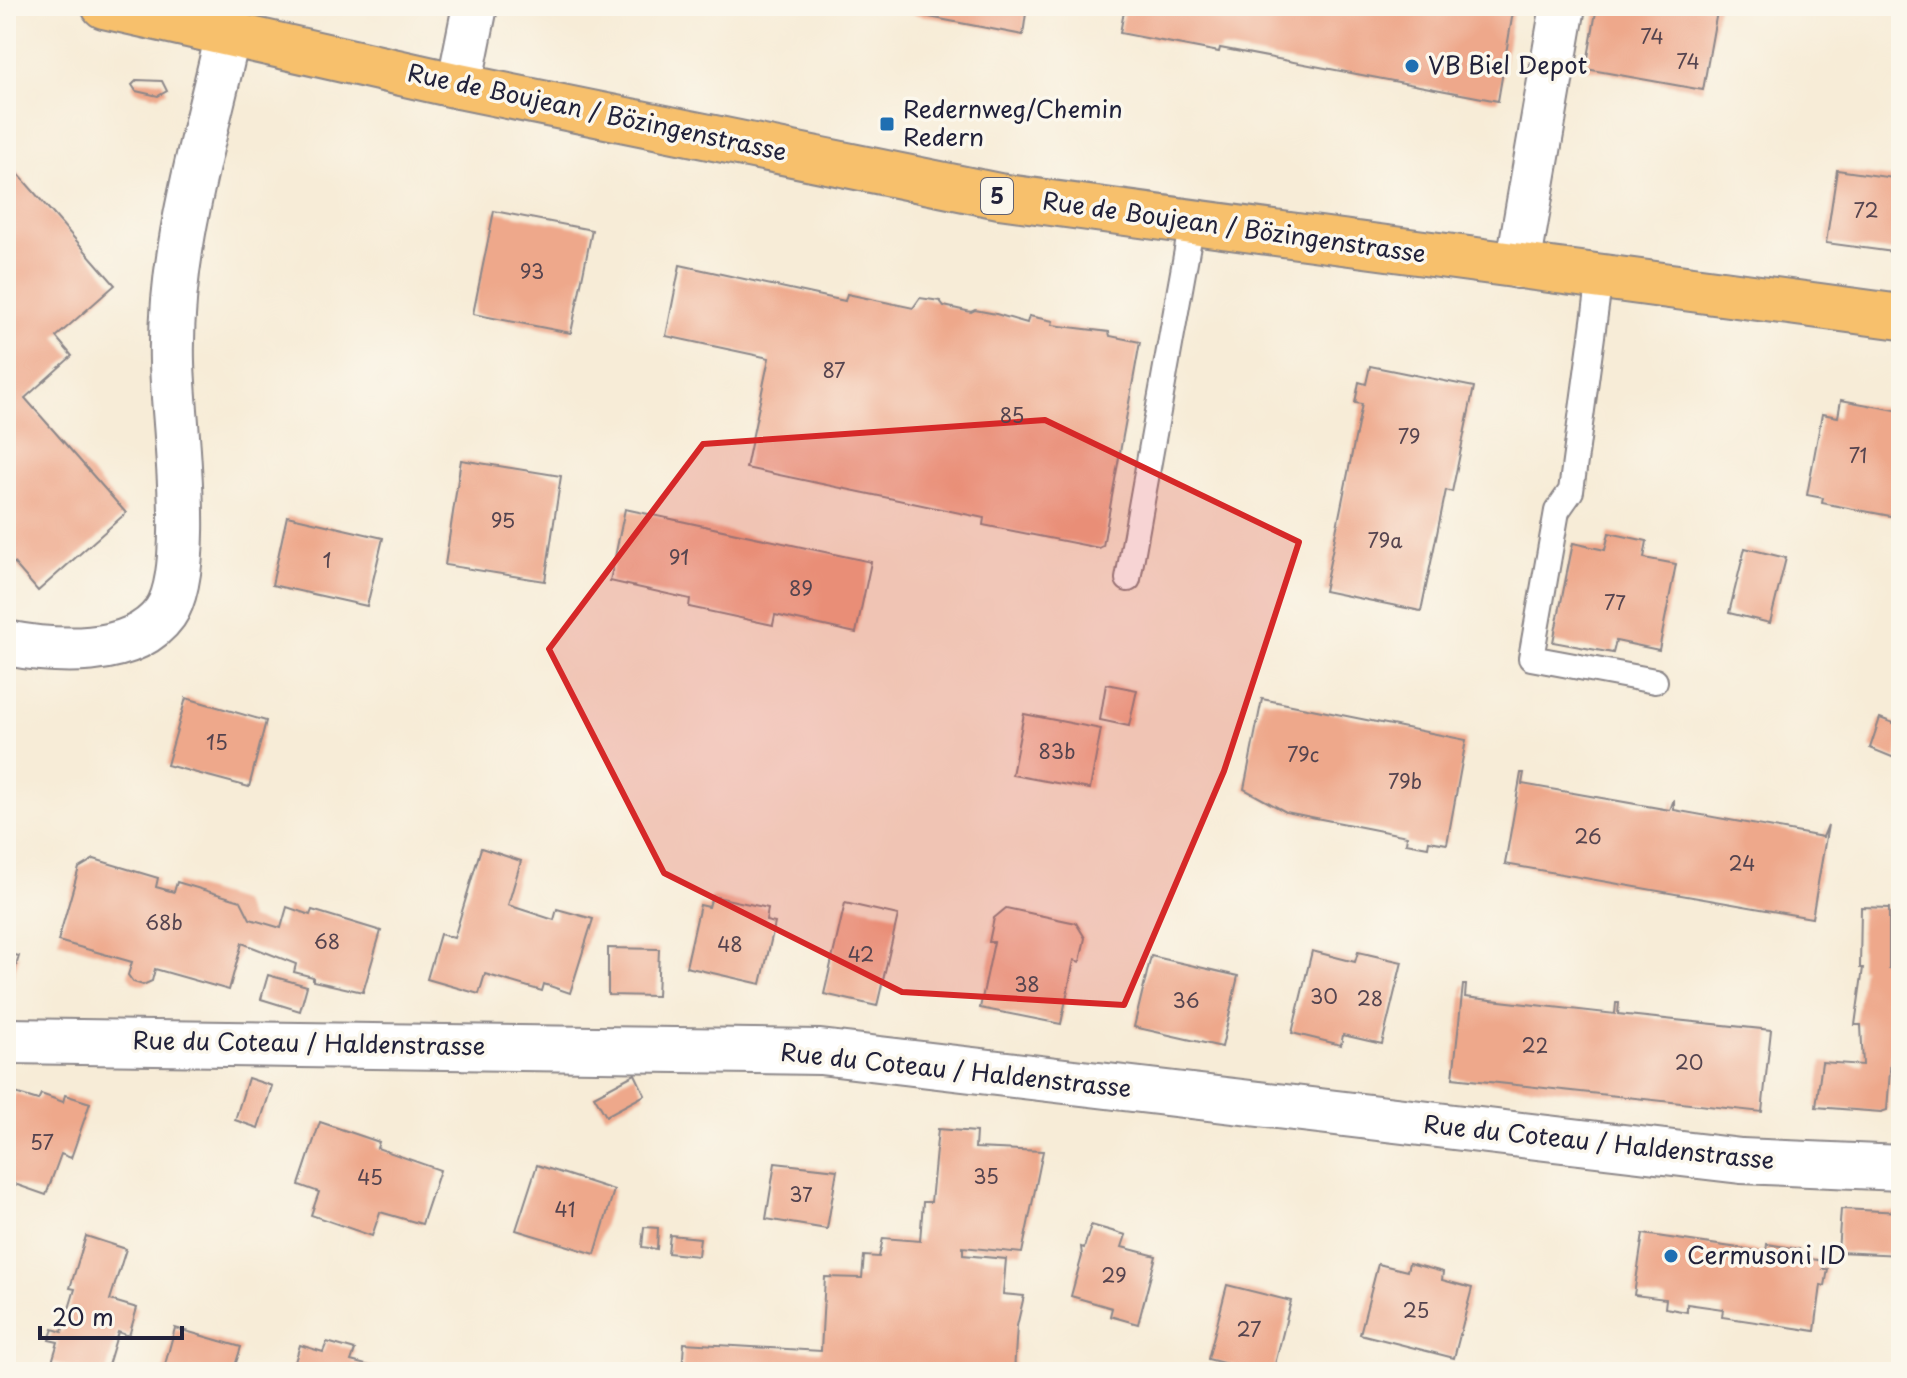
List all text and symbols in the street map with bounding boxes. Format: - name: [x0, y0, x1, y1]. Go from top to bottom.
- house number: 74: [1640, 21, 1664, 51]
- place label: VB Biel Depot: [1428, 46, 1587, 82]
- house number: 74: [1676, 46, 1700, 76]
- street label: Rue de Boujean / Bözingenstrasse: [405, 53, 790, 169]
- marker: VB Biel Depot: [1403, 57, 1421, 75]
- place label: Redernweg/Chemin Redern: [903, 90, 1123, 154]
- marker: Redernweg/Chemin Redern: [878, 115, 896, 133]
- road number: 5: [981, 178, 1013, 214]
- street label: Rue de Boujean / Bözingenstrasse: [1040, 181, 1428, 271]
- house number: 72: [1853, 195, 1879, 225]
- house number: 93: [520, 256, 544, 286]
- house number: 87: [823, 355, 845, 385]
- house number: 85: [1000, 400, 1024, 430]
- house number: 79: [1398, 421, 1420, 451]
- house number: 71: [1849, 440, 1867, 470]
- house number: 95: [491, 505, 515, 535]
- house number: 79a: [1368, 525, 1403, 555]
- house number: 91: [669, 542, 689, 572]
- house number: 1: [323, 545, 331, 575]
- house number: 89: [789, 573, 813, 603]
- house number: 77: [1604, 587, 1626, 617]
- house number: 15: [206, 727, 228, 757]
- house number: 83b: [1039, 736, 1075, 766]
- house number: 79c: [1287, 739, 1319, 769]
- house number: 79b: [1388, 766, 1422, 796]
- house number: 26: [1574, 821, 1602, 851]
- house number: 24: [1729, 848, 1755, 878]
- house number: 68b: [145, 907, 183, 937]
- house number: 68: [314, 926, 340, 956]
- house number: 48: [717, 929, 743, 959]
- house number: 42: [848, 939, 874, 969]
- house number: 38: [1014, 969, 1040, 999]
- house number: 30: [1310, 981, 1338, 1011]
- house number: 28: [1357, 983, 1383, 1013]
- house number: 36: [1172, 985, 1200, 1015]
- street label: Rue du Coteau / Haldenstrasse: [132, 1021, 486, 1063]
- house number: 22: [1522, 1030, 1548, 1060]
- street label: Rue du Coteau / Haldenstrasse: [779, 1033, 1133, 1105]
- house number: 20: [1675, 1047, 1703, 1077]
- street label: Rue du Coteau / Haldenstrasse: [1422, 1105, 1776, 1177]
- house number: 57: [30, 1127, 54, 1157]
- house number: 35: [973, 1161, 999, 1191]
- house number: 45: [357, 1162, 383, 1192]
- house number: 37: [789, 1179, 813, 1209]
- house number: 41: [555, 1194, 576, 1224]
- place label: Cermusoni ID: [1687, 1236, 1846, 1272]
- marker: Cermusoni ID: [1662, 1247, 1680, 1265]
- house number: 29: [1101, 1260, 1127, 1290]
- scale bar: [40, 1290, 182, 1340]
- house number: 25: [1403, 1295, 1429, 1325]
- text: 20 m: [52, 1298, 114, 1334]
- house number: 27: [1237, 1314, 1261, 1344]

